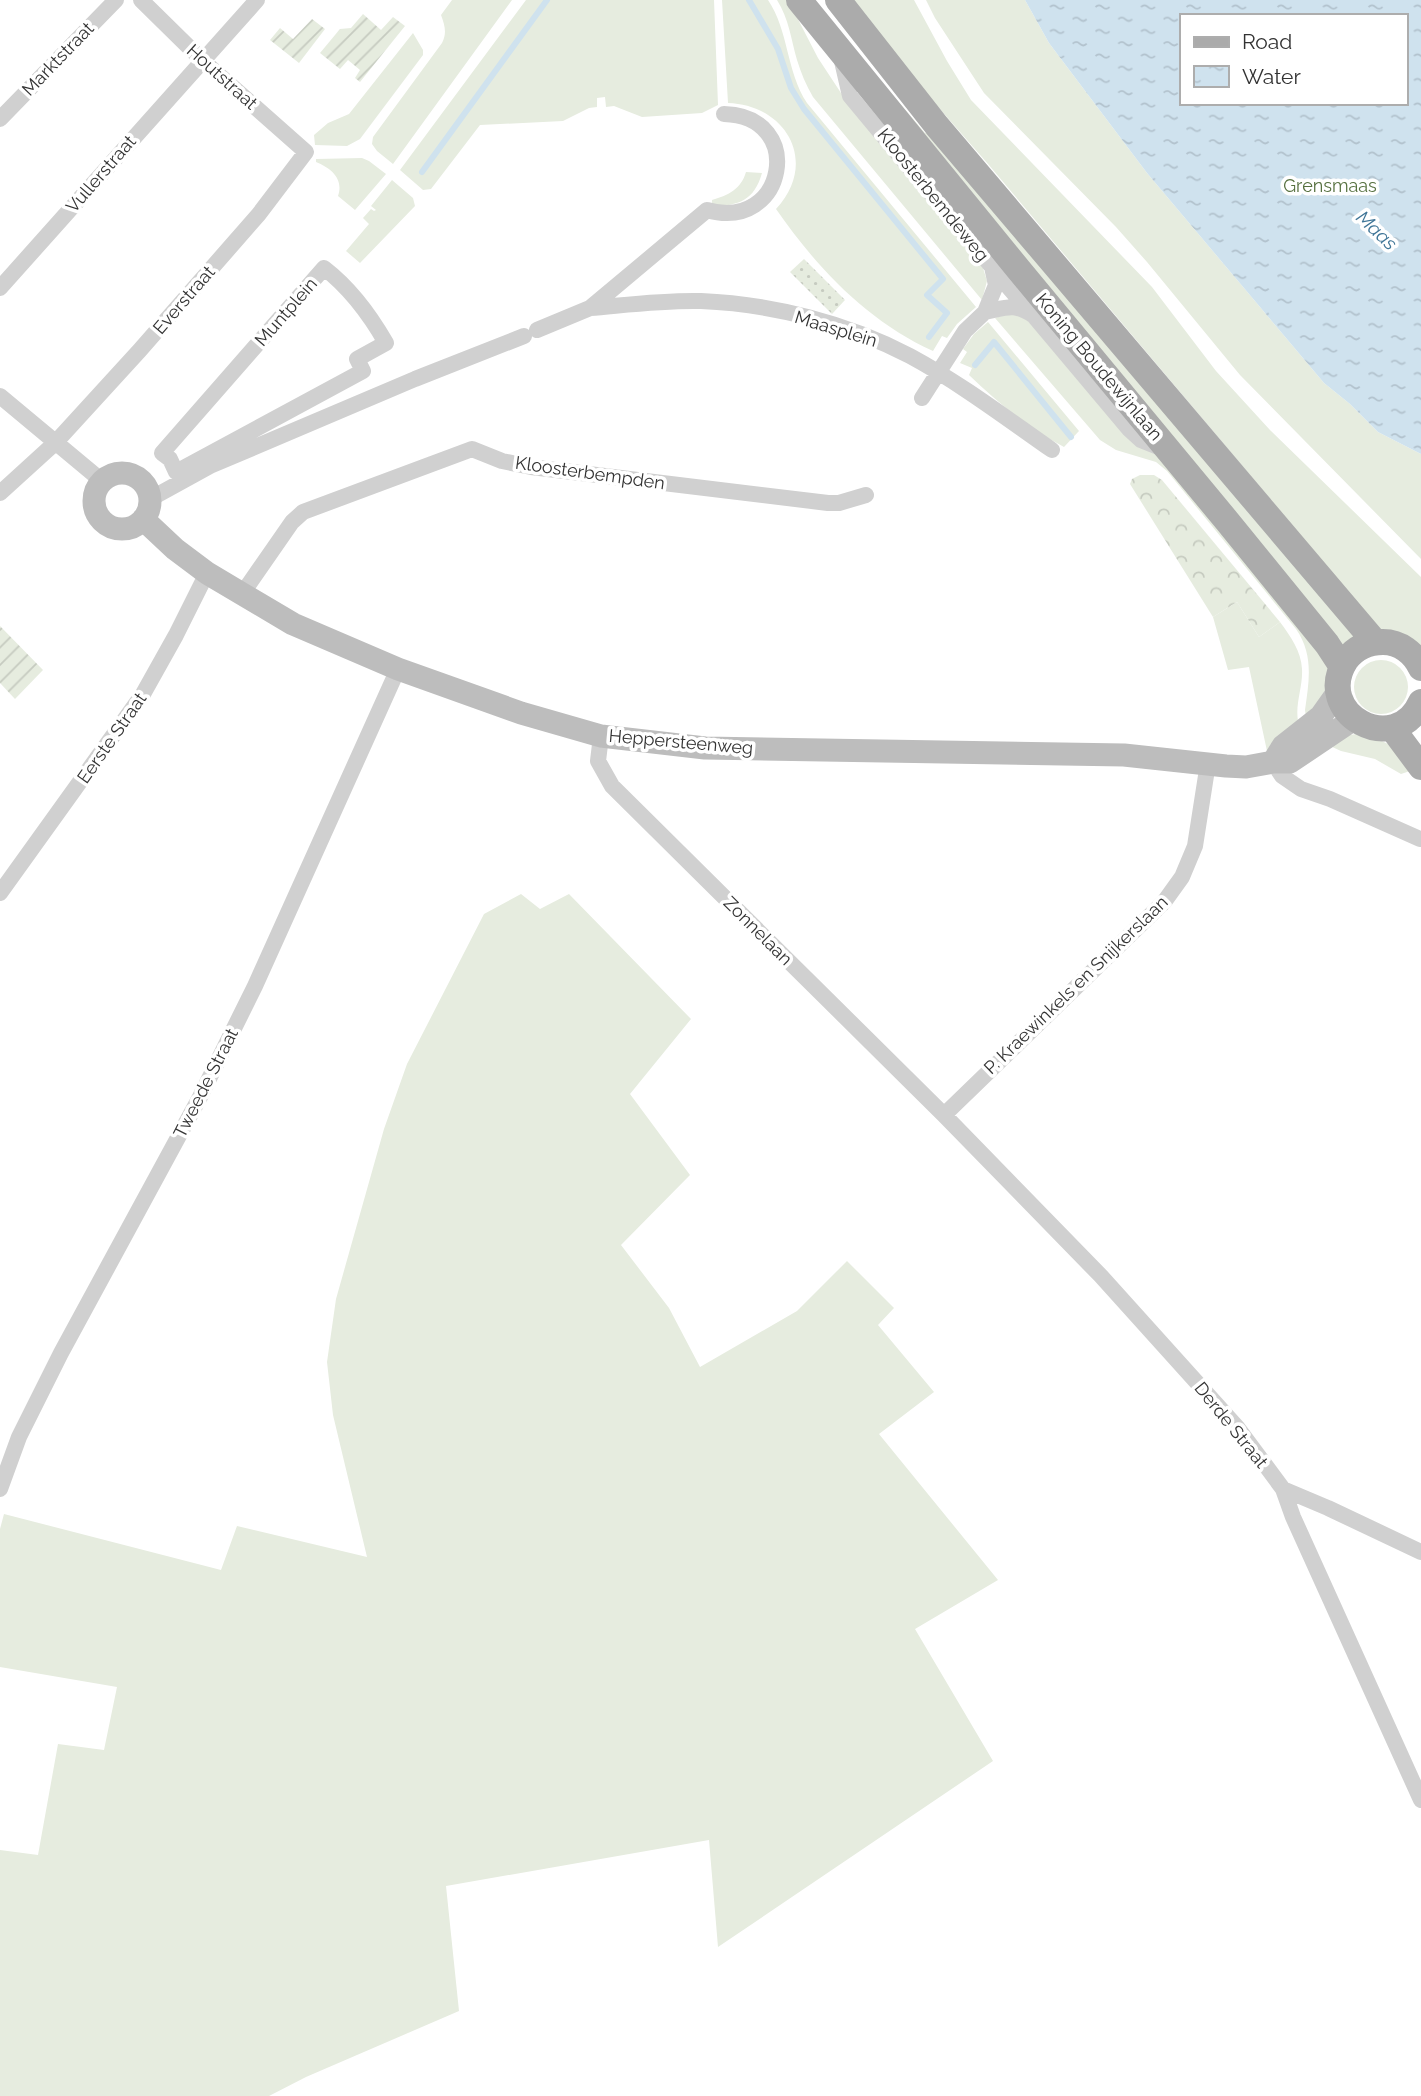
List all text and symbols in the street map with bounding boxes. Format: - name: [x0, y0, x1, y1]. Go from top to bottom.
- legend: [1180, 14, 1407, 105]
- street label: Marktstraat: [17, 18, 98, 100]
- text: Road: [1242, 29, 1292, 54]
- street label: Houtstraat: [183, 40, 262, 114]
- text: Water: [1242, 64, 1301, 89]
- street label: Kloosterbemdeweg: [873, 124, 993, 265]
- street label: Vullerstraat: [61, 131, 140, 217]
- park label: Grensmaas: [1283, 175, 1377, 196]
- water label: Maas: [1352, 206, 1402, 254]
- street label: Everstraat: [148, 261, 219, 338]
- street label: Muntplein: [250, 273, 321, 350]
- street label: Koning Boudewijnlaan: [1032, 289, 1167, 444]
- street label: Maasplein: [792, 306, 880, 351]
- street label: Kloosterbempden: [514, 452, 666, 493]
- street label: Eerste Straat: [73, 688, 151, 787]
- street label: Heppersteenweg: [608, 725, 754, 758]
- street label: P. Kraewinkels en Snijkerslaan: [979, 891, 1172, 1078]
- street label: Zonnelaan: [720, 892, 797, 969]
- street label: Tweede Straat: [169, 1025, 242, 1141]
- street label: Derde Straat: [1190, 1377, 1272, 1472]

